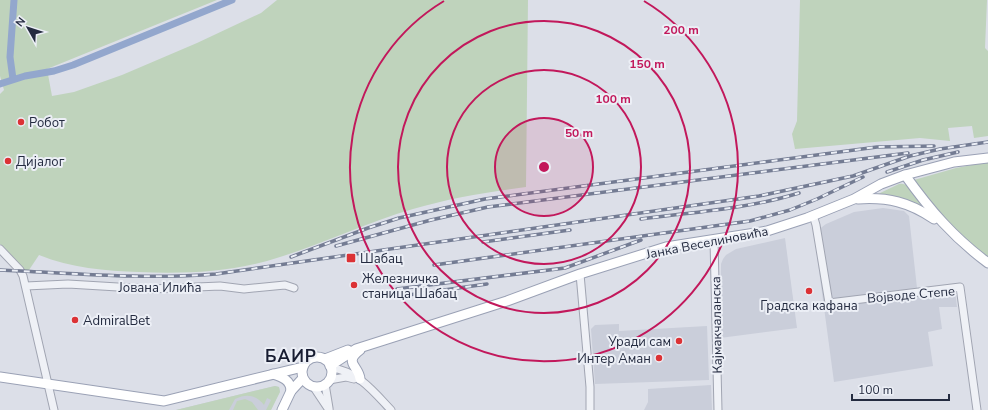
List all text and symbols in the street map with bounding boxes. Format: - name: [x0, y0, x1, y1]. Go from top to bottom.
- north arrow: [8, 8, 48, 48]
- text: N: [12, 14, 29, 30]
- text: 200 m: [663, 22, 699, 38]
- text: 150 m: [629, 56, 665, 72]
- text: 100 m: [595, 91, 631, 107]
- place label: Робот: [29, 114, 65, 132]
- marker: Робот: [16, 117, 26, 127]
- text: 50 m: [565, 125, 593, 141]
- place label: Дијалог: [16, 153, 65, 171]
- marker: Дијалог: [3, 156, 13, 166]
- centre of rings: [537, 160, 551, 174]
- street label: Јанка Веселиновића: [643, 222, 770, 264]
- place label: Шабац: [360, 250, 403, 268]
- marker: Шабац: [345, 252, 357, 264]
- place label: Железничка станица Шабац: [362, 270, 457, 303]
- street label: Кајмакчаланска: [707, 276, 727, 374]
- street label: Јована Илића: [118, 279, 201, 297]
- marker: Железничка станица Шабац: [349, 280, 359, 290]
- street label: Војводе Степе: [866, 282, 956, 308]
- marker: Градска кафана: [804, 286, 814, 296]
- place label: Градска кафана: [760, 297, 858, 315]
- place label: AdmiralBet: [83, 312, 150, 330]
- marker: AdmiralBet: [70, 315, 80, 325]
- place label: Уради сам: [607, 333, 671, 351]
- marker: Уради сам: [674, 336, 684, 346]
- district label: БАИР: [265, 345, 317, 368]
- place label: Интер Аман: [577, 350, 651, 368]
- marker: Интер Аман: [654, 353, 664, 363]
- scale bar: [852, 376, 949, 402]
- text: 100 m: [858, 382, 893, 398]

